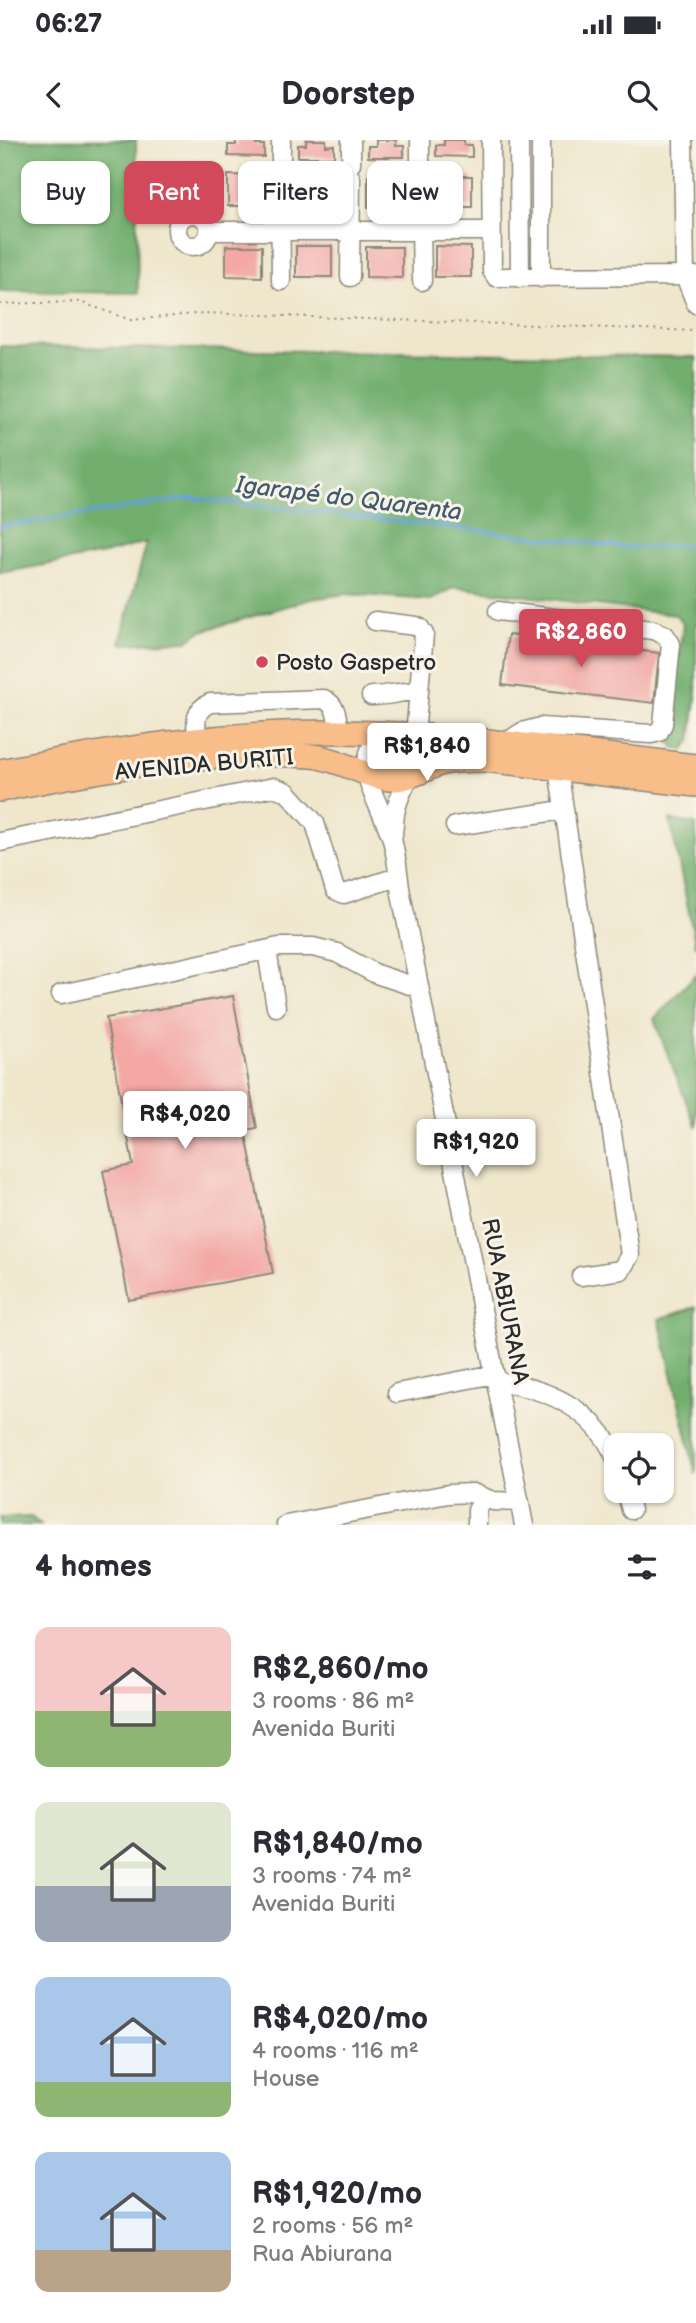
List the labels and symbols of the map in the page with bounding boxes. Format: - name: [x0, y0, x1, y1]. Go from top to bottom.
- water label: Igarapé do Quarenta: [233, 470, 463, 527]
- pin: R$2,860: [516, 610, 646, 669]
- place label: Posto Gaspetro: [276, 649, 436, 677]
- marker: Posto Gaspetro: [254, 654, 270, 670]
- pin: R$1,840: [362, 724, 492, 783]
- street label: AVENIDA BURITI: [114, 743, 295, 787]
- pin: R$4,020: [120, 1091, 250, 1151]
- pin: R$1,920: [411, 1119, 541, 1179]
- street label: RUA ABIURANA: [475, 1216, 535, 1387]

